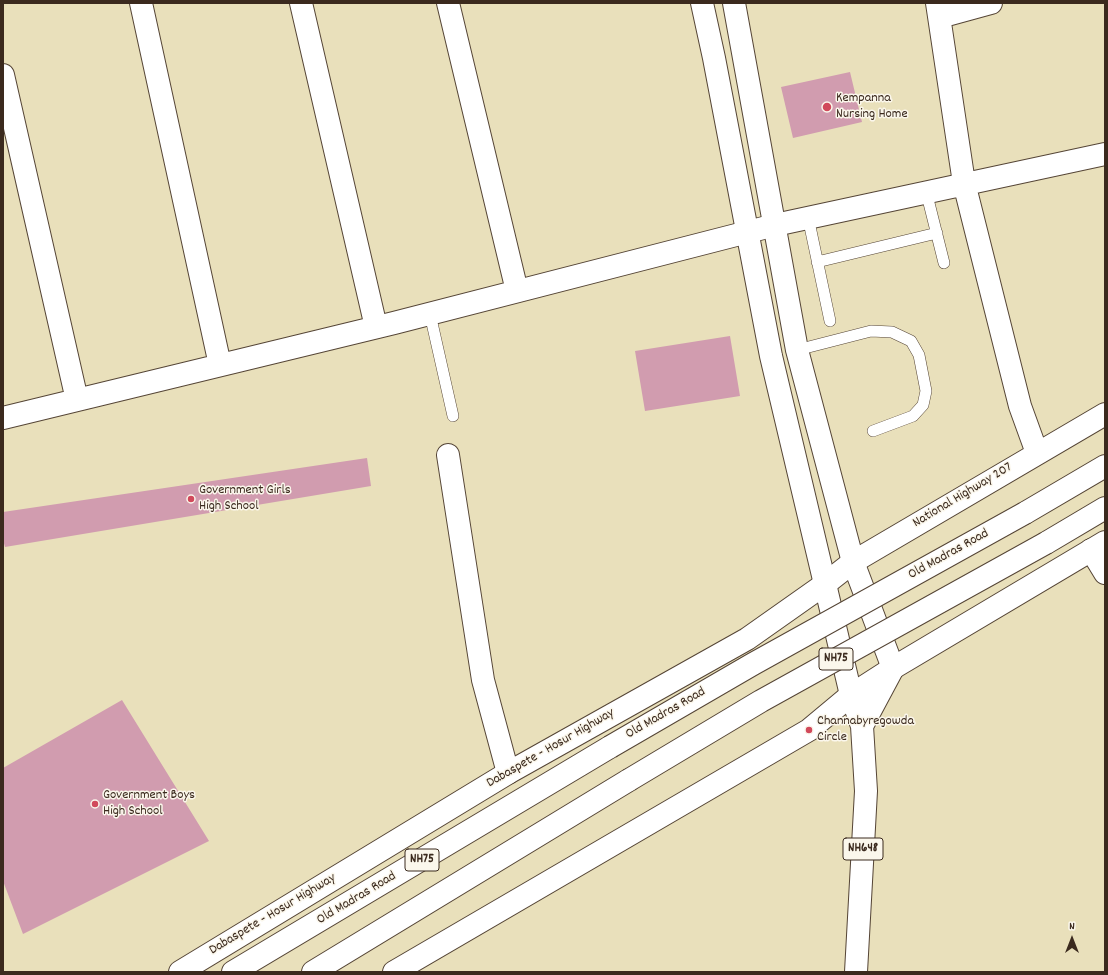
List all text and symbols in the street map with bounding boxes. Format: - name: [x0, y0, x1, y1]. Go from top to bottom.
- place label: Kempanna Nursing Home: [836, 91, 908, 124]
- marker: Kempanna Nursing Home: [821, 101, 833, 113]
- street label: National Highway 207: [910, 460, 1016, 532]
- place label: Government Girls High School: [199, 483, 291, 516]
- marker: Government Girls High School: [186, 494, 196, 504]
- street label: Old Madras Road: [906, 526, 992, 584]
- road number: NH75: [819, 648, 853, 670]
- street label: Old Madras Road: [623, 684, 709, 744]
- street label: Dabaspete - Hosur Highway: [484, 706, 618, 792]
- place label: Channabyregowda Circle: [817, 714, 914, 746]
- marker: Channabyregowda Circle: [804, 725, 814, 735]
- place label: Government Boys High School: [103, 788, 195, 820]
- marker: Government Boys High School: [90, 799, 100, 809]
- road number: NH648: [843, 838, 883, 860]
- road number: NH75: [405, 849, 439, 871]
- street label: Old Madras Road: [314, 869, 400, 929]
- street label: Dabaspete - Hosur Highway: [207, 871, 339, 959]
- north arrow: [1052, 919, 1092, 959]
- text: N: [1069, 919, 1075, 935]

